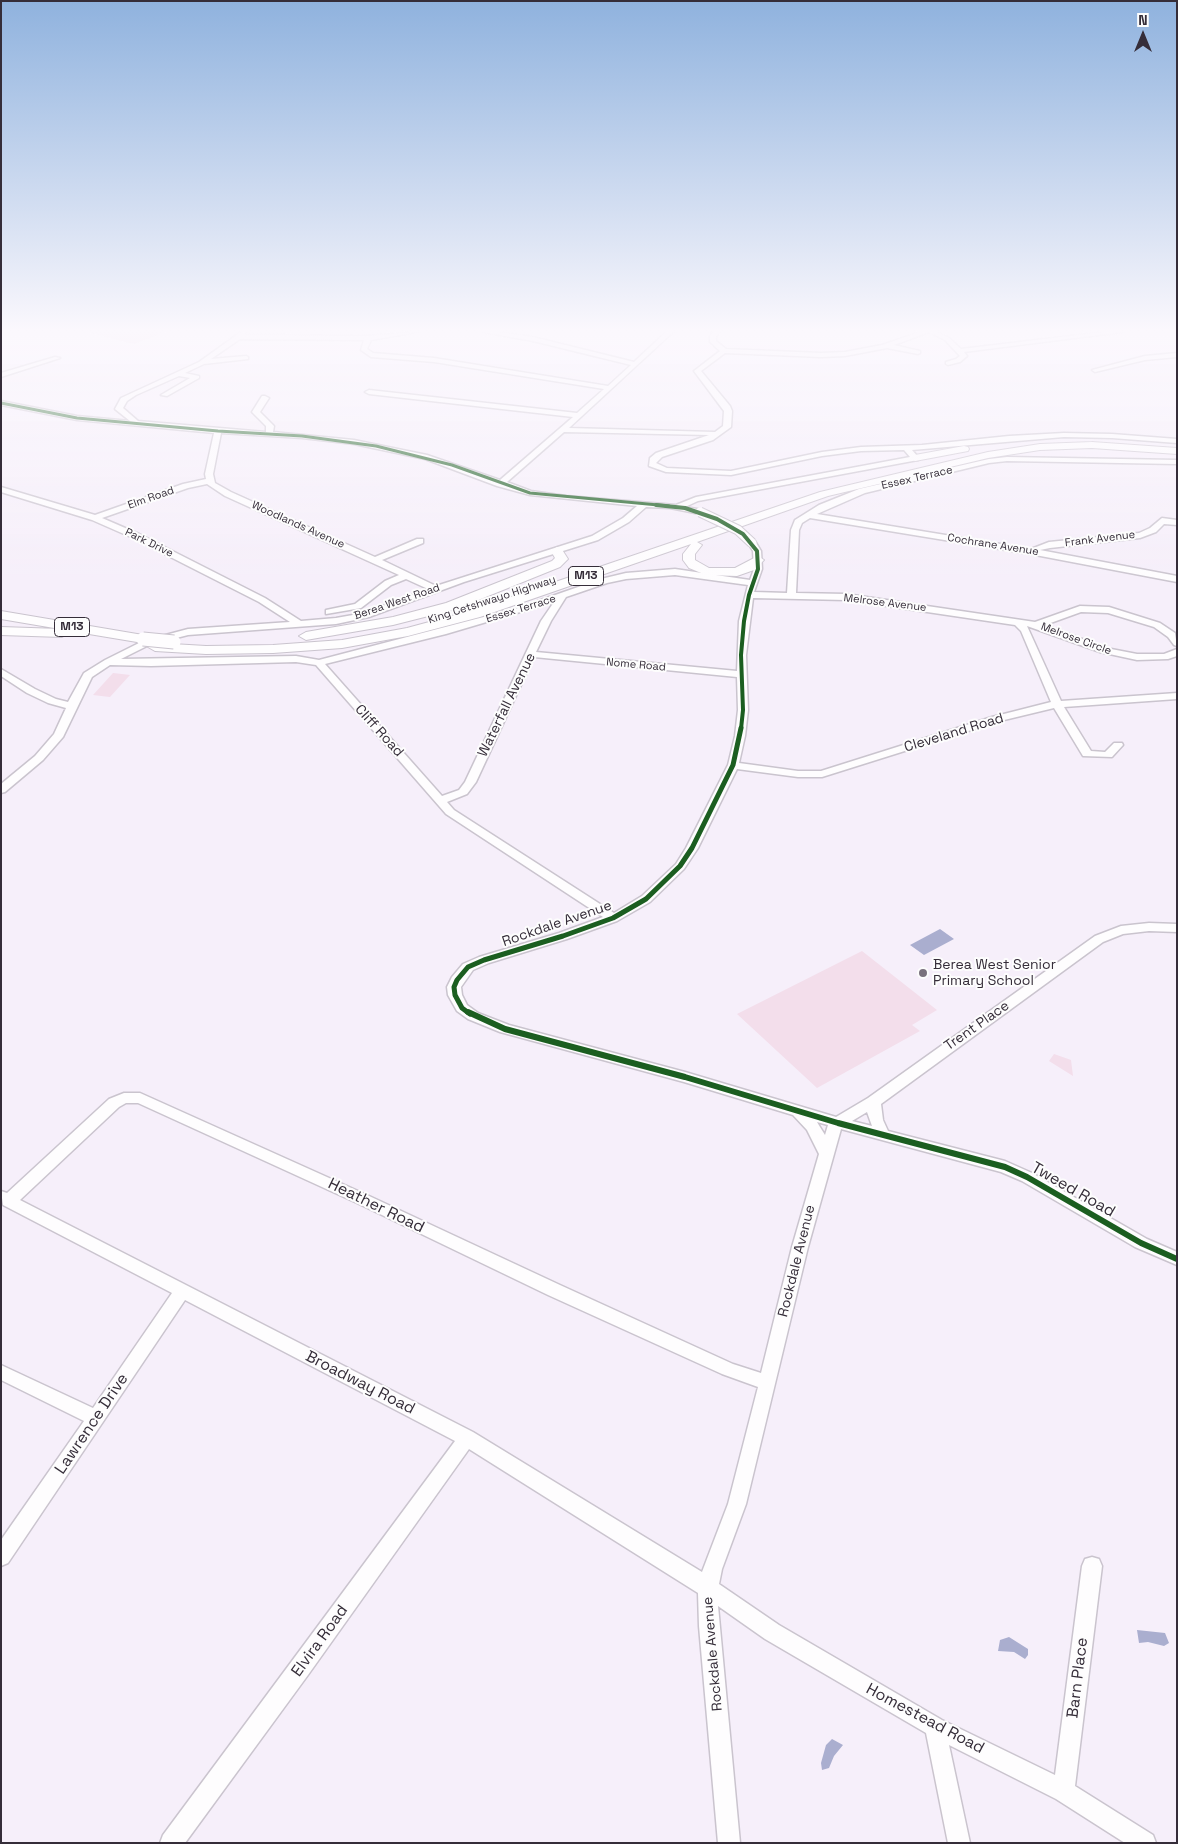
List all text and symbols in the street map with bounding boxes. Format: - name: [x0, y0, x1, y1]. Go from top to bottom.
- north arrow: [1118, 10, 1168, 60]
- text: N: [1138, 11, 1148, 29]
- street label: Essex Terrace: [880, 463, 954, 493]
- street label: Elm Road: [126, 484, 176, 512]
- street label: Woodlands Avenue: [249, 499, 347, 551]
- street label: Park Drive: [123, 526, 175, 560]
- street label: Frank Avenue: [1064, 528, 1136, 550]
- street label: Cochrane Avenue: [946, 531, 1040, 559]
- road number: M13: [568, 566, 604, 586]
- street label: King Cetshwayo Highway: [426, 573, 558, 627]
- street label: Berea West Road: [352, 581, 442, 623]
- street label: Melrose Avenue: [843, 591, 927, 615]
- street label: Essex Terrace: [484, 592, 558, 626]
- road number: M13: [54, 618, 90, 636]
- street label: Melrose Circle: [1039, 620, 1113, 658]
- street label: Waterfall Avenue: [475, 650, 539, 760]
- street label: Nome Road: [606, 656, 666, 674]
- street label: Cliff Road: [351, 701, 407, 761]
- street label: Cleveland Road: [902, 710, 1006, 756]
- street label: Rockdale Avenue: [500, 897, 614, 951]
- place label: Berea West Senior Primary School: [933, 957, 1056, 990]
- marker: Berea West Senior Primary School: [917, 967, 929, 979]
- street label: Trent Place: [941, 998, 1013, 1054]
- street label: Tweed Road: [1028, 1158, 1118, 1222]
- street label: Heather Road: [325, 1174, 427, 1238]
- street label: Rockdale Avenue: [775, 1203, 819, 1319]
- street label: Broadway Road: [302, 1347, 418, 1419]
- street label: Lawrence Drive: [51, 1370, 133, 1478]
- street label: Rockdale Avenue: [700, 1596, 726, 1712]
- street label: Elvira Road: [288, 1601, 352, 1681]
- street label: Barn Place: [1064, 1636, 1092, 1720]
- street label: Homestead Road: [863, 1680, 987, 1758]

